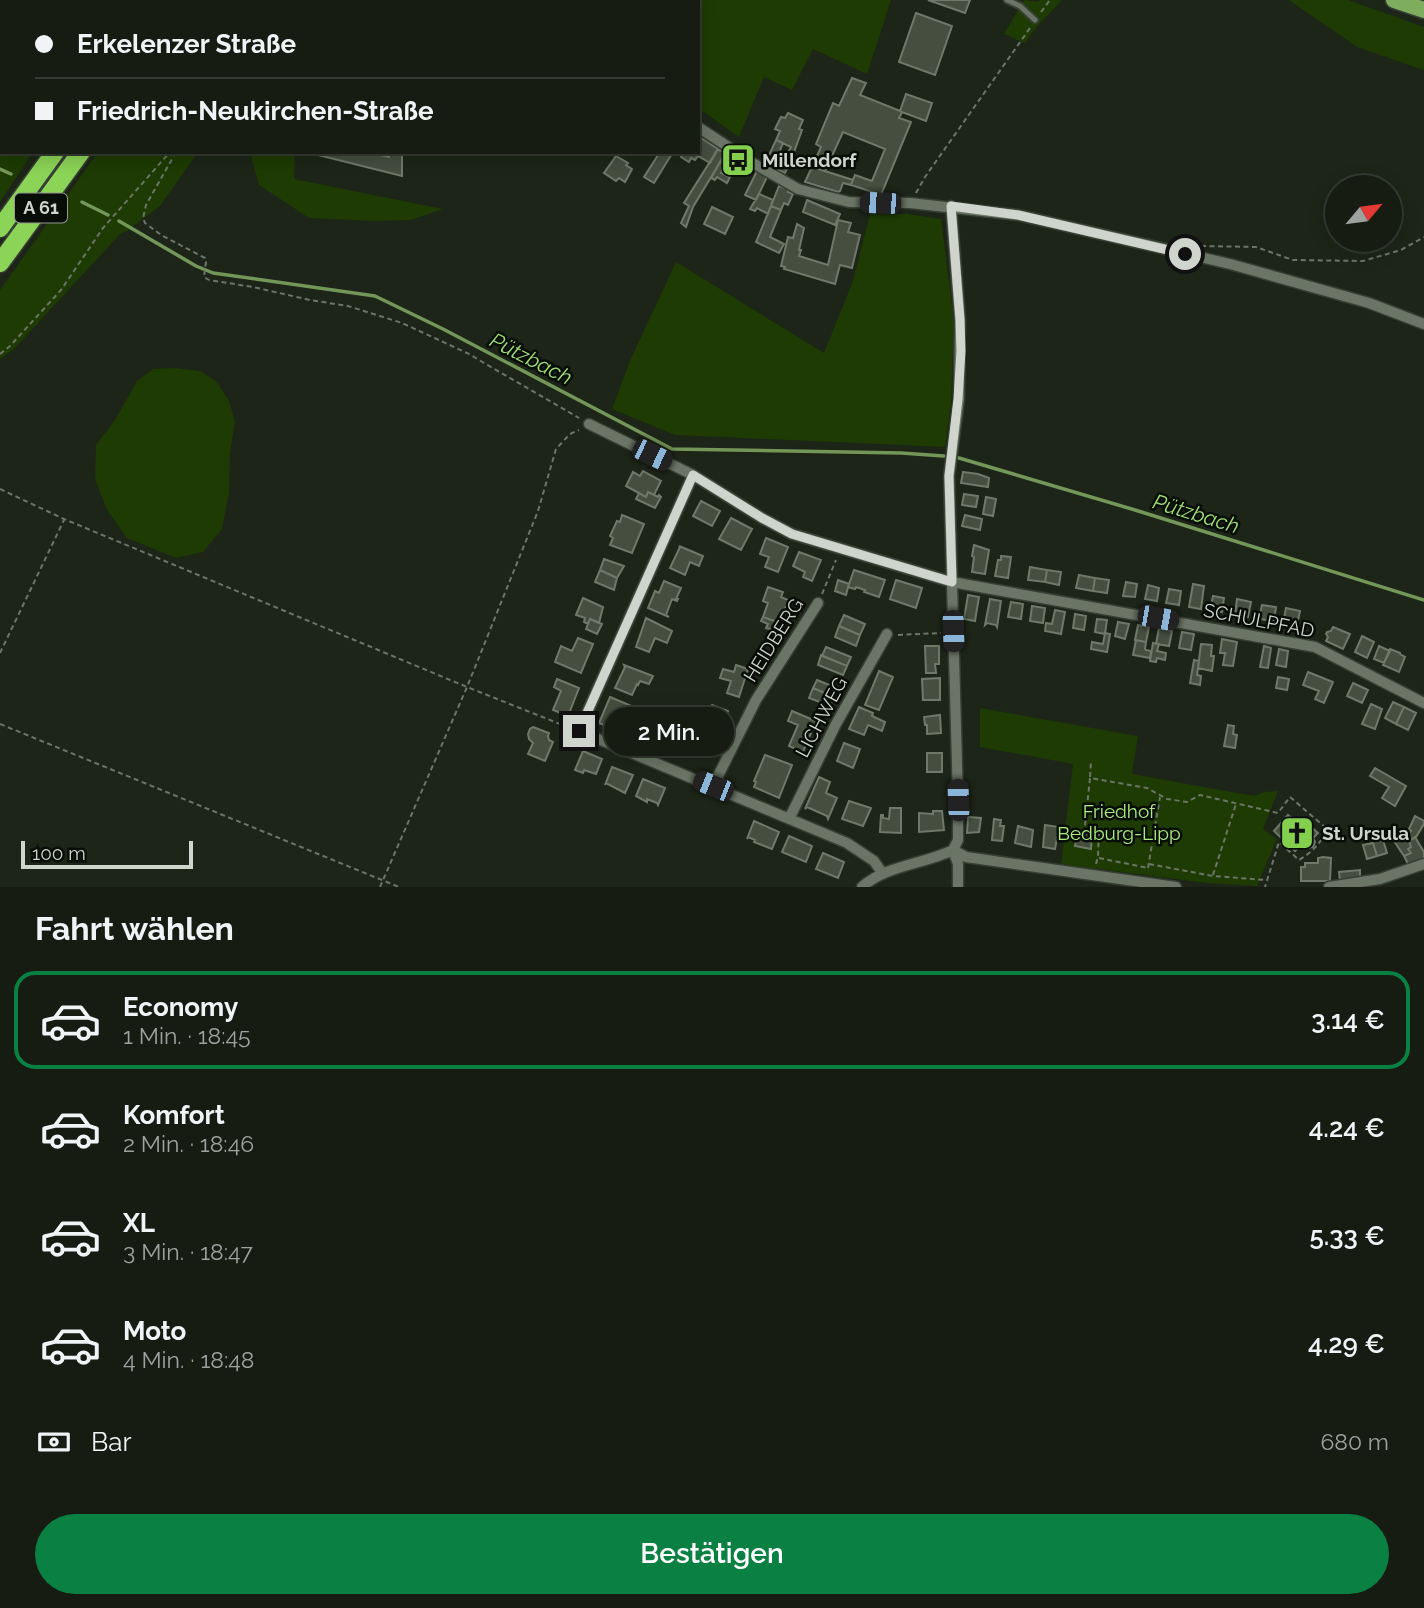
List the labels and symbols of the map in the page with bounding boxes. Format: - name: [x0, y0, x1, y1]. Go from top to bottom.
- bus stop icon: Millendorf: [719, 141, 757, 179]
- place label: Millendorf: [762, 149, 857, 171]
- north arrow: [1325, 175, 1402, 252]
- car: [859, 192, 902, 214]
- road number: A 61: [15, 194, 67, 223]
- route start: [1169, 238, 1201, 270]
- water label: Pützbach: [486, 327, 576, 390]
- car: [629, 436, 676, 474]
- water label: Pützbach: [1150, 489, 1242, 538]
- street label: HEIDBERG: [739, 594, 807, 686]
- street label: SCHULPFAD: [1202, 598, 1316, 642]
- car: [1136, 604, 1181, 632]
- car: [942, 610, 965, 652]
- street label: LICHWEG: [791, 673, 851, 761]
- callout: 2 Min.: [604, 706, 733, 756]
- route end: [563, 715, 595, 747]
- car: [690, 768, 737, 804]
- car: [947, 779, 970, 821]
- park label: Friedhof Bedburg-Lipp: [1057, 800, 1181, 844]
- church icon: St. Ursula: [1278, 814, 1316, 852]
- place label: St. Ursula: [1322, 822, 1409, 844]
- scale bar: [21, 838, 192, 870]

